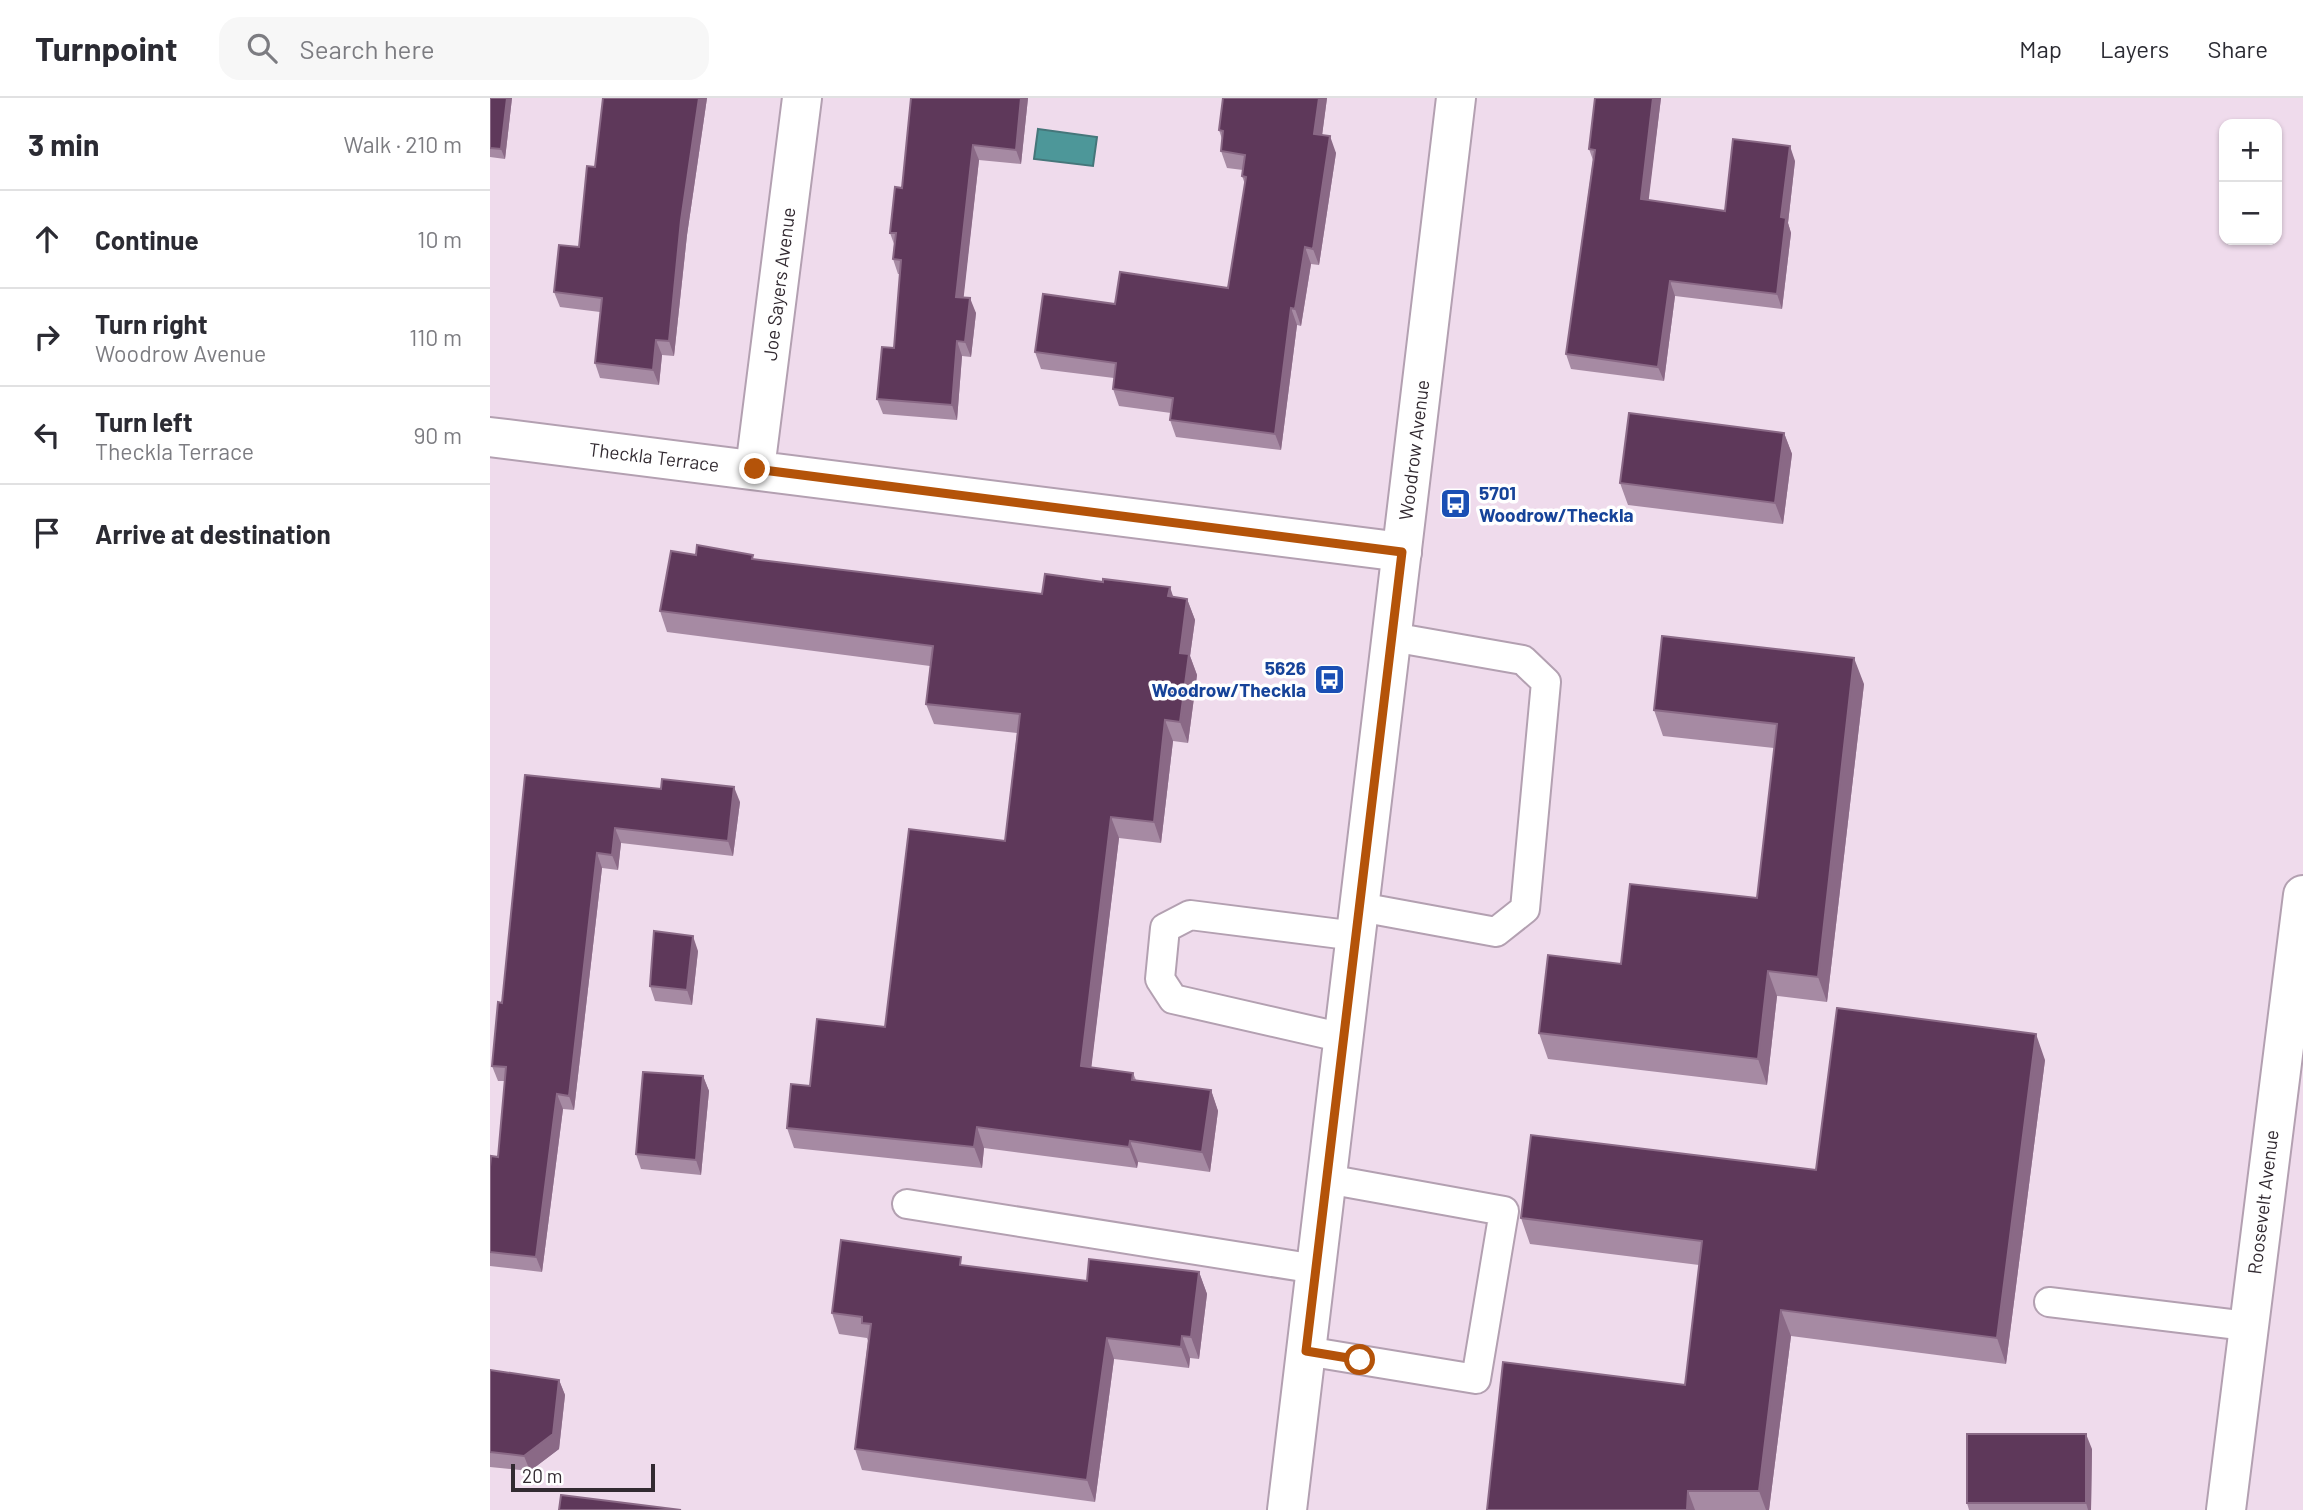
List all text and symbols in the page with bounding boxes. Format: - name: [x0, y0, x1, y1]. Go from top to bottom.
- search box: [219, 17, 709, 80]
- text: Turnpoint: [35, 28, 177, 68]
- icon: search: [243, 29, 281, 67]
- text: Search here: [299, 33, 435, 64]
- text: Map: [2019, 34, 2062, 63]
- text: Layers: [2100, 34, 2169, 63]
- text: Share: [2207, 34, 2268, 63]
- map controls: [2219, 119, 2282, 245]
- button: +: [2219, 119, 2282, 182]
- text: 3 min: [28, 126, 99, 162]
- text: Walk · 210 m: [344, 130, 462, 158]
- button: −: [2219, 182, 2282, 245]
- street label: Joe Sayers Avenue: [758, 206, 799, 362]
- icon: ahead: [28, 220, 66, 258]
- text: Continue: [95, 224, 199, 255]
- text: 10 m: [417, 225, 462, 253]
- text: Turn right: [95, 308, 208, 339]
- icon: right: [28, 318, 66, 356]
- text: 110 m: [409, 323, 462, 351]
- text: Woodrow Avenue: [95, 339, 266, 367]
- street label: Woodrow Avenue: [1393, 378, 1434, 522]
- text: Turn left: [95, 406, 193, 437]
- icon: left: [28, 416, 66, 454]
- text: 90 m: [413, 421, 462, 449]
- text: Theckla Terrace: [95, 437, 254, 465]
- street label: Theckla Terrace: [587, 437, 721, 476]
- route end: [739, 453, 770, 484]
- place label: 5701 Woodrow/Theckla: [1479, 481, 1634, 526]
- bus stop icon: 5701 Woodrow/Theckla: [1439, 487, 1473, 521]
- icon: arrive: [28, 514, 66, 552]
- text: Arrive at destination: [95, 518, 331, 549]
- place label: 5626 Woodrow/Theckla: [1151, 656, 1306, 701]
- bus stop icon: 5626 Woodrow/Theckla: [1312, 662, 1346, 696]
- street label: Roosevelt Avenue: [2242, 1128, 2283, 1276]
- route start: [1344, 1344, 1375, 1375]
- scale bar: [511, 1461, 654, 1493]
- text: 20 m: [522, 1464, 562, 1487]

